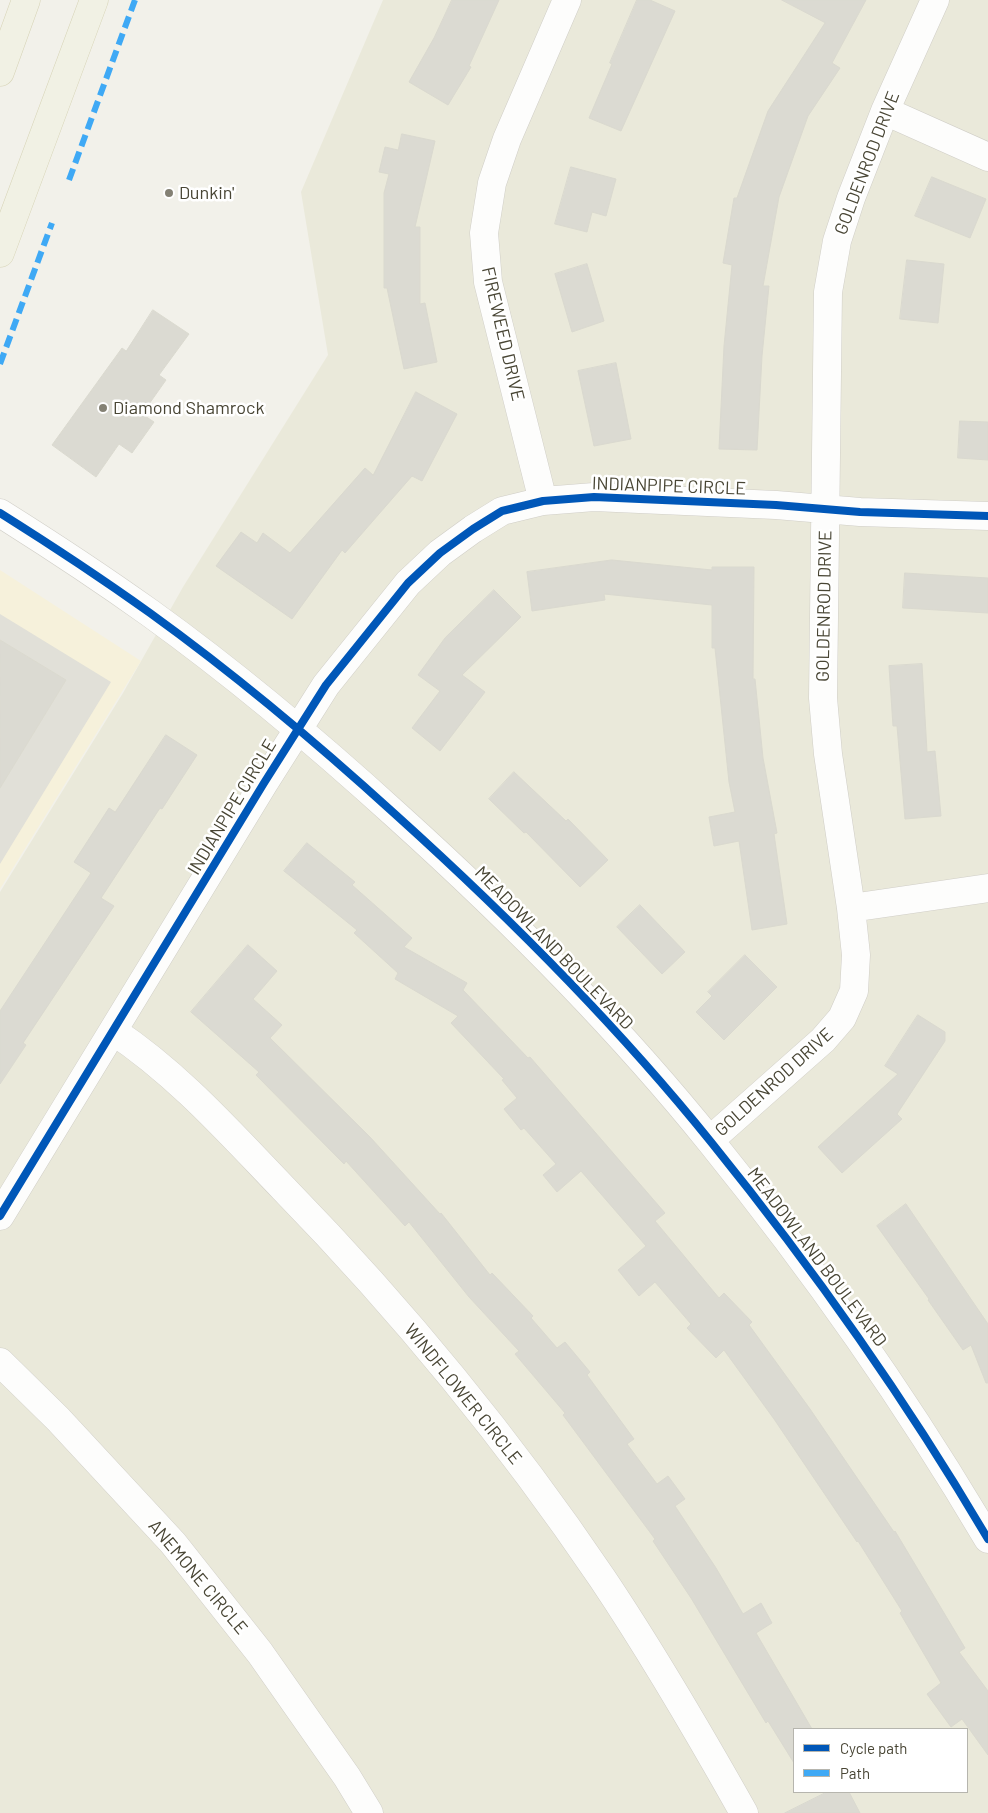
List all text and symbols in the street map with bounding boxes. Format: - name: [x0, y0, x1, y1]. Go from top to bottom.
- street label: GOLDENROD DRIVE: [830, 88, 904, 238]
- place label: Dunkin': [179, 182, 234, 204]
- marker: Dunkin': [163, 187, 175, 199]
- street label: FIREWEED DRIVE: [477, 265, 529, 403]
- place label: Diamond Shamrock: [113, 397, 264, 419]
- marker: Diamond Shamrock: [97, 402, 109, 414]
- street label: INDIANPIPE CIRCLE: [592, 473, 746, 499]
- street label: GOLDENROD DRIVE: [812, 530, 836, 682]
- street label: INDIANPIPE CIRCLE: [183, 735, 281, 879]
- street label: MEADOWLAND BOULEVARD: [470, 862, 638, 1034]
- street label: GOLDENROD DRIVE: [710, 1023, 838, 1141]
- street label: MEADOWLAND BOULEVARD: [743, 1163, 891, 1351]
- street label: WINDFLOWER CIRCLE: [400, 1319, 526, 1469]
- street label: ANEMONE CIRCLE: [144, 1515, 252, 1639]
- legend: [793, 1728, 968, 1793]
- text: Cycle path: [840, 1739, 907, 1757]
- text: Path: [840, 1764, 870, 1782]

